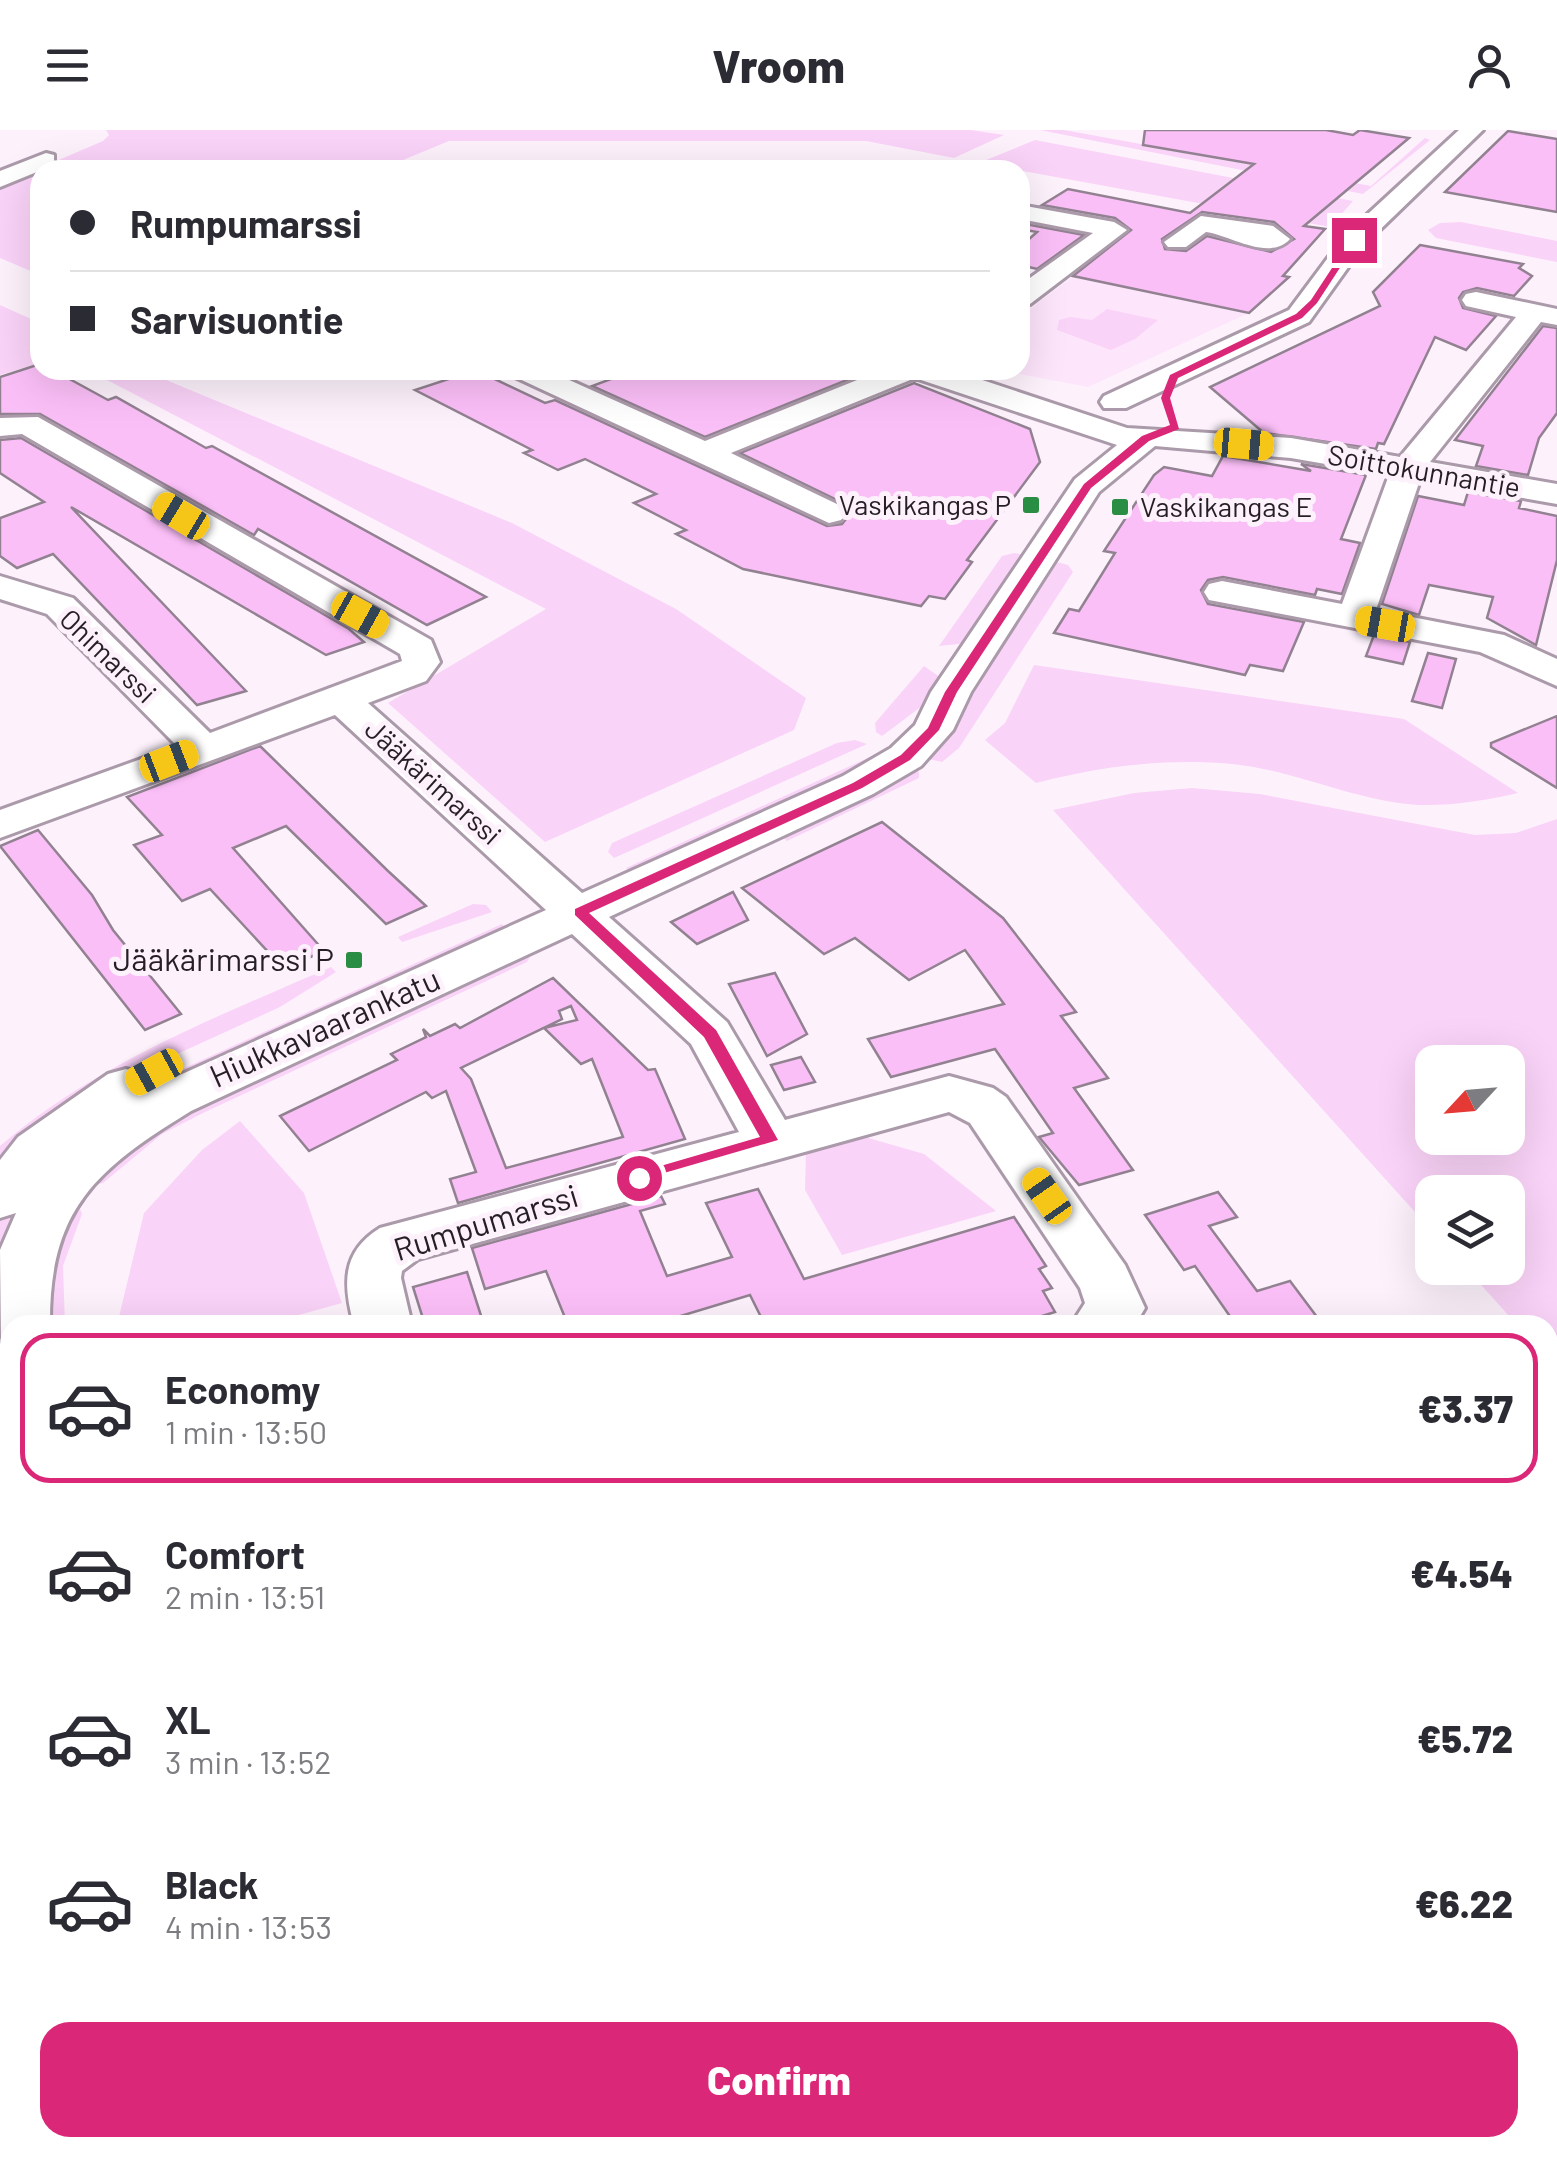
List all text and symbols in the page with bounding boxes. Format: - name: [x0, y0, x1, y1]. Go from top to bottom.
- icon: menu: [40, 38, 95, 93]
- text: Vroom: [712, 38, 845, 92]
- icon: person: [1462, 38, 1517, 93]
- text: Rumpumarssi: [130, 200, 362, 246]
- route end: [1332, 218, 1377, 263]
- text: Sarvisuontie: [130, 296, 344, 342]
- car: [1213, 426, 1275, 462]
- street label: Soittokunnantie: [1325, 436, 1523, 504]
- place label: Vaskikangas P: [839, 487, 1011, 521]
- car: [148, 488, 214, 544]
- place label: Vaskikangas E: [1140, 489, 1313, 523]
- marker: Vaskikangas P: [1020, 494, 1042, 516]
- marker: Vaskikangas E: [1109, 496, 1131, 518]
- car: [326, 587, 394, 643]
- street label: Ohimarssi: [53, 601, 164, 709]
- car: [1353, 604, 1417, 644]
- street label: Jääkärimarssi: [359, 711, 509, 851]
- car: [136, 736, 202, 786]
- place label: Jääkärimarssi P: [113, 939, 334, 977]
- marker: Jääkärimarssi P: [343, 949, 365, 971]
- street label: Hiukkavaarankatu: [203, 958, 445, 1094]
- car: [120, 1044, 188, 1100]
- north arrow: [1415, 1045, 1525, 1155]
- map controls: [1415, 1045, 1525, 1285]
- route start: [617, 1156, 662, 1201]
- car: [1018, 1163, 1076, 1229]
- street label: Rumpumarssi: [389, 1175, 582, 1267]
- button: layers: [1415, 1175, 1525, 1285]
- icon: car: [45, 1363, 135, 1453]
- text: Economy: [165, 1366, 320, 1412]
- text: €3.37: [1418, 1385, 1513, 1431]
- text: 1 min · 13:50: [165, 1412, 327, 1450]
- icon: car: [45, 1528, 135, 1618]
- text: Comfort: [165, 1531, 305, 1577]
- text: €4.54: [1411, 1550, 1513, 1596]
- text: 2 min · 13:51: [165, 1577, 325, 1615]
- icon: car: [45, 1693, 135, 1783]
- text: XL: [165, 1696, 211, 1742]
- text: €5.72: [1417, 1715, 1513, 1761]
- text: 3 min · 13:52: [165, 1742, 331, 1780]
- icon: car: [45, 1858, 135, 1948]
- text: Black: [165, 1861, 259, 1907]
- text: €6.22: [1415, 1880, 1513, 1926]
- text: 4 min · 13:53: [165, 1907, 332, 1945]
- button: Confirm: [40, 2022, 1518, 2137]

